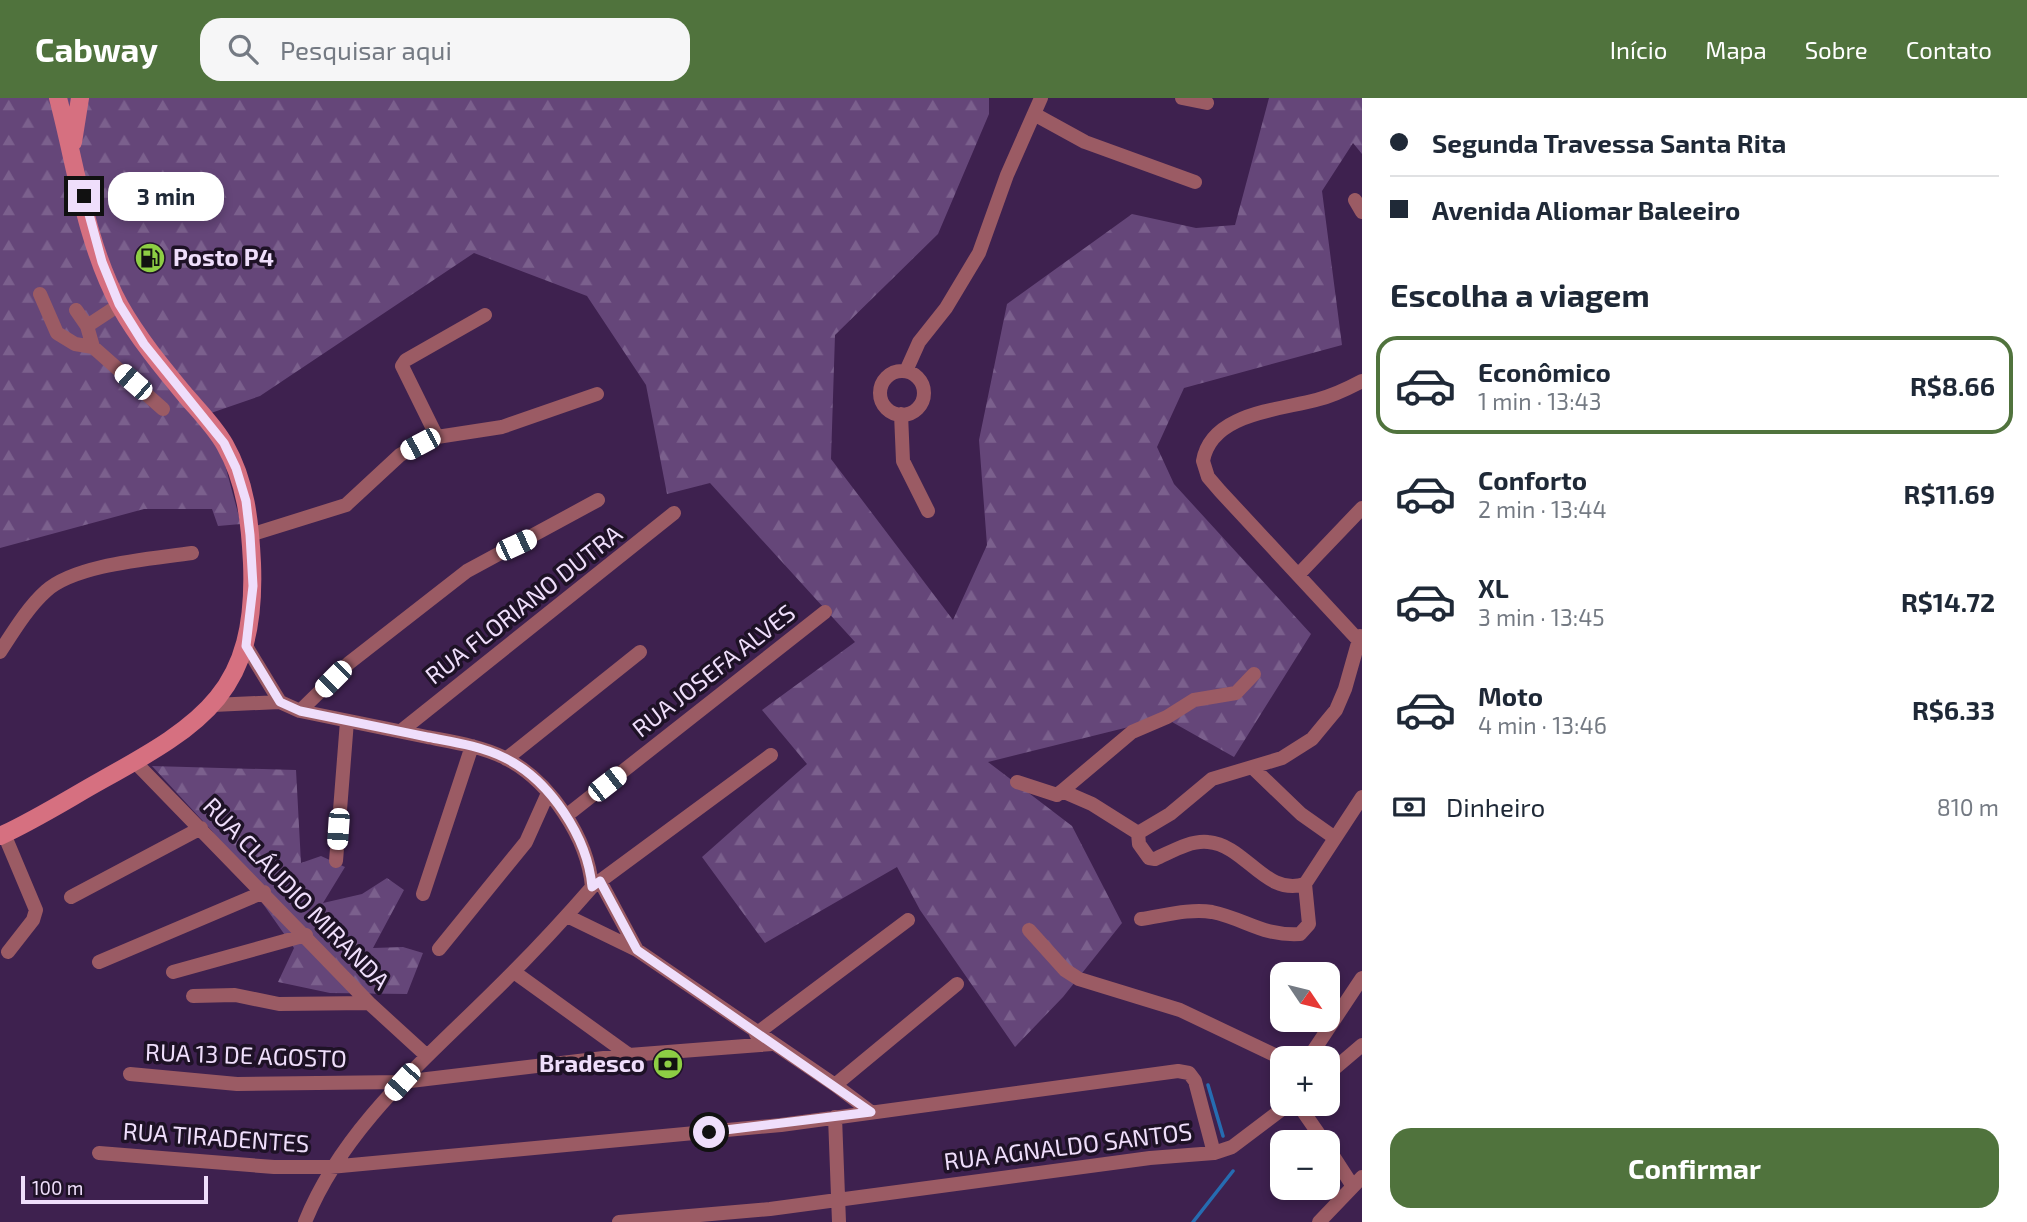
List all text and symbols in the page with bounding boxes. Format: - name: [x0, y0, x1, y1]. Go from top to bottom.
- search box: [200, 18, 690, 81]
- text: Cabway: [35, 29, 158, 69]
- icon: search: [224, 30, 262, 68]
- text: Pesquisar aqui: [280, 34, 452, 65]
- text: Início: [1610, 35, 1667, 64]
- text: Mapa: [1705, 35, 1767, 64]
- text: Sobre: [1805, 35, 1868, 64]
- text: Contato: [1906, 35, 1992, 64]
- text: Segunda Travessa Santa Rita: [1432, 127, 1786, 158]
- callout: 3 min: [108, 172, 224, 220]
- route end: [68, 180, 100, 212]
- text: 3 min: [137, 182, 195, 210]
- text: Avenida Aliomar Baleeiro: [1432, 194, 1740, 225]
- fuel station icon: Posto P4: [133, 241, 167, 275]
- place label: Posto P4: [173, 242, 274, 271]
- text: Escolha a viagem: [1390, 275, 1650, 313]
- icon: car: [1394, 354, 1457, 417]
- text: Econômico: [1478, 356, 1611, 387]
- car: [111, 360, 156, 404]
- text: R$8.66: [1910, 370, 1995, 401]
- text: 1 min · 13:43: [1478, 387, 1602, 415]
- car: [397, 425, 444, 463]
- icon: car: [1394, 462, 1457, 525]
- text: Conforto: [1478, 464, 1587, 495]
- text: R$11.69: [1904, 478, 1995, 509]
- text: 2 min · 13:44: [1478, 495, 1607, 523]
- street label: RUA FLORIANO DUTRA: [419, 518, 627, 690]
- car: [493, 527, 540, 563]
- icon: car: [1394, 570, 1457, 633]
- text: XL: [1478, 572, 1509, 603]
- text: R$14.72: [1901, 586, 1995, 617]
- street label: RUA JOSEFA ALVES: [626, 597, 800, 742]
- text: 3 min · 13:45: [1478, 603, 1605, 631]
- car: [311, 657, 356, 701]
- icon: car: [1394, 678, 1457, 741]
- text: Moto: [1478, 680, 1543, 711]
- text: R$6.33: [1912, 694, 1995, 725]
- text: 4 min · 13:46: [1478, 711, 1607, 739]
- car: [584, 763, 631, 805]
- icon: cash: [1390, 788, 1428, 826]
- street label: RUA CLÁUDIO MIRANDA: [198, 791, 396, 995]
- text: Dinheiro: [1446, 791, 1545, 822]
- text: 810 m: [1937, 793, 1999, 821]
- car: [327, 807, 350, 851]
- north arrow: [1270, 962, 1340, 1032]
- map controls: [1270, 962, 1340, 1200]
- street label: RUA 13 DE AGOSTO: [145, 1036, 347, 1073]
- button: +: [1270, 1046, 1340, 1116]
- bank icon: Bradesco: [651, 1047, 685, 1081]
- place label: Bradesco: [539, 1048, 645, 1077]
- car: [381, 1059, 424, 1105]
- street label: RUA TIRADENTES: [122, 1116, 310, 1157]
- route start: [693, 1116, 725, 1148]
- street label: RUA AGNALDO SANTOS: [942, 1116, 1193, 1175]
- button: Confirmar: [1390, 1128, 1999, 1208]
- button: −: [1270, 1130, 1340, 1200]
- scale bar: [21, 1173, 208, 1205]
- text: 100 m: [32, 1176, 83, 1199]

